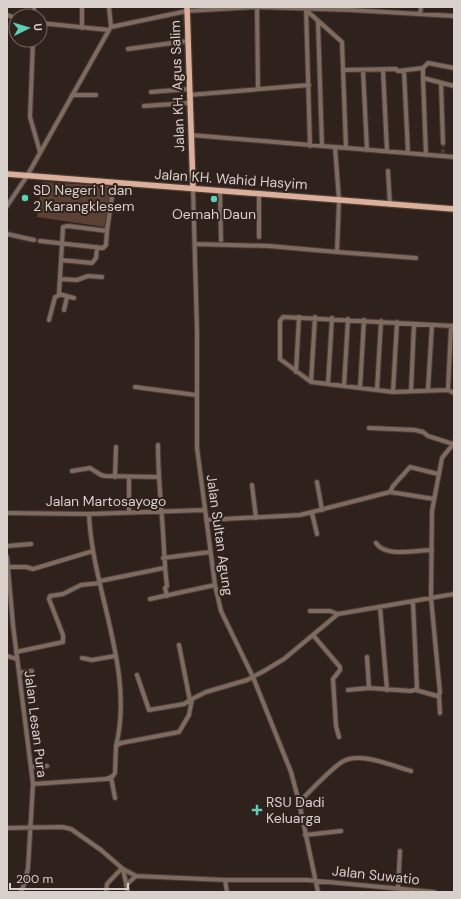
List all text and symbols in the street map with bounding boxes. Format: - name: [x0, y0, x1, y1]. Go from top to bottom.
- north arrow: [8, 8, 48, 48]
- street label: Jalan KH. Agus Salim: [166, 20, 188, 152]
- text: U: [31, 23, 45, 31]
- street label: Jalan KH. Wahid Hasyim: [154, 165, 308, 193]
- place label: SD Negeri 1 dan 2 Karangklesem: [33, 181, 135, 215]
- marker: SD Negeri 1 dan 2 Karangklesem: [20, 193, 30, 203]
- marker: Oemah Daun: [209, 194, 219, 204]
- place label: Oemah Daun: [172, 205, 256, 223]
- street label: Jalan Sultan Agung: [203, 473, 237, 597]
- street label: Jalan Martosayogo: [46, 492, 166, 510]
- street label: Jalan Lesan Pura: [21, 670, 51, 778]
- place label: RSU Dadi Keluarga: [266, 793, 325, 827]
- marker: RSU Dadi Keluarga: [251, 804, 263, 816]
- street label: Jalan Suwatio: [331, 861, 421, 889]
- scale bar: [10, 865, 128, 891]
- text: 200 m: [16, 871, 53, 887]

